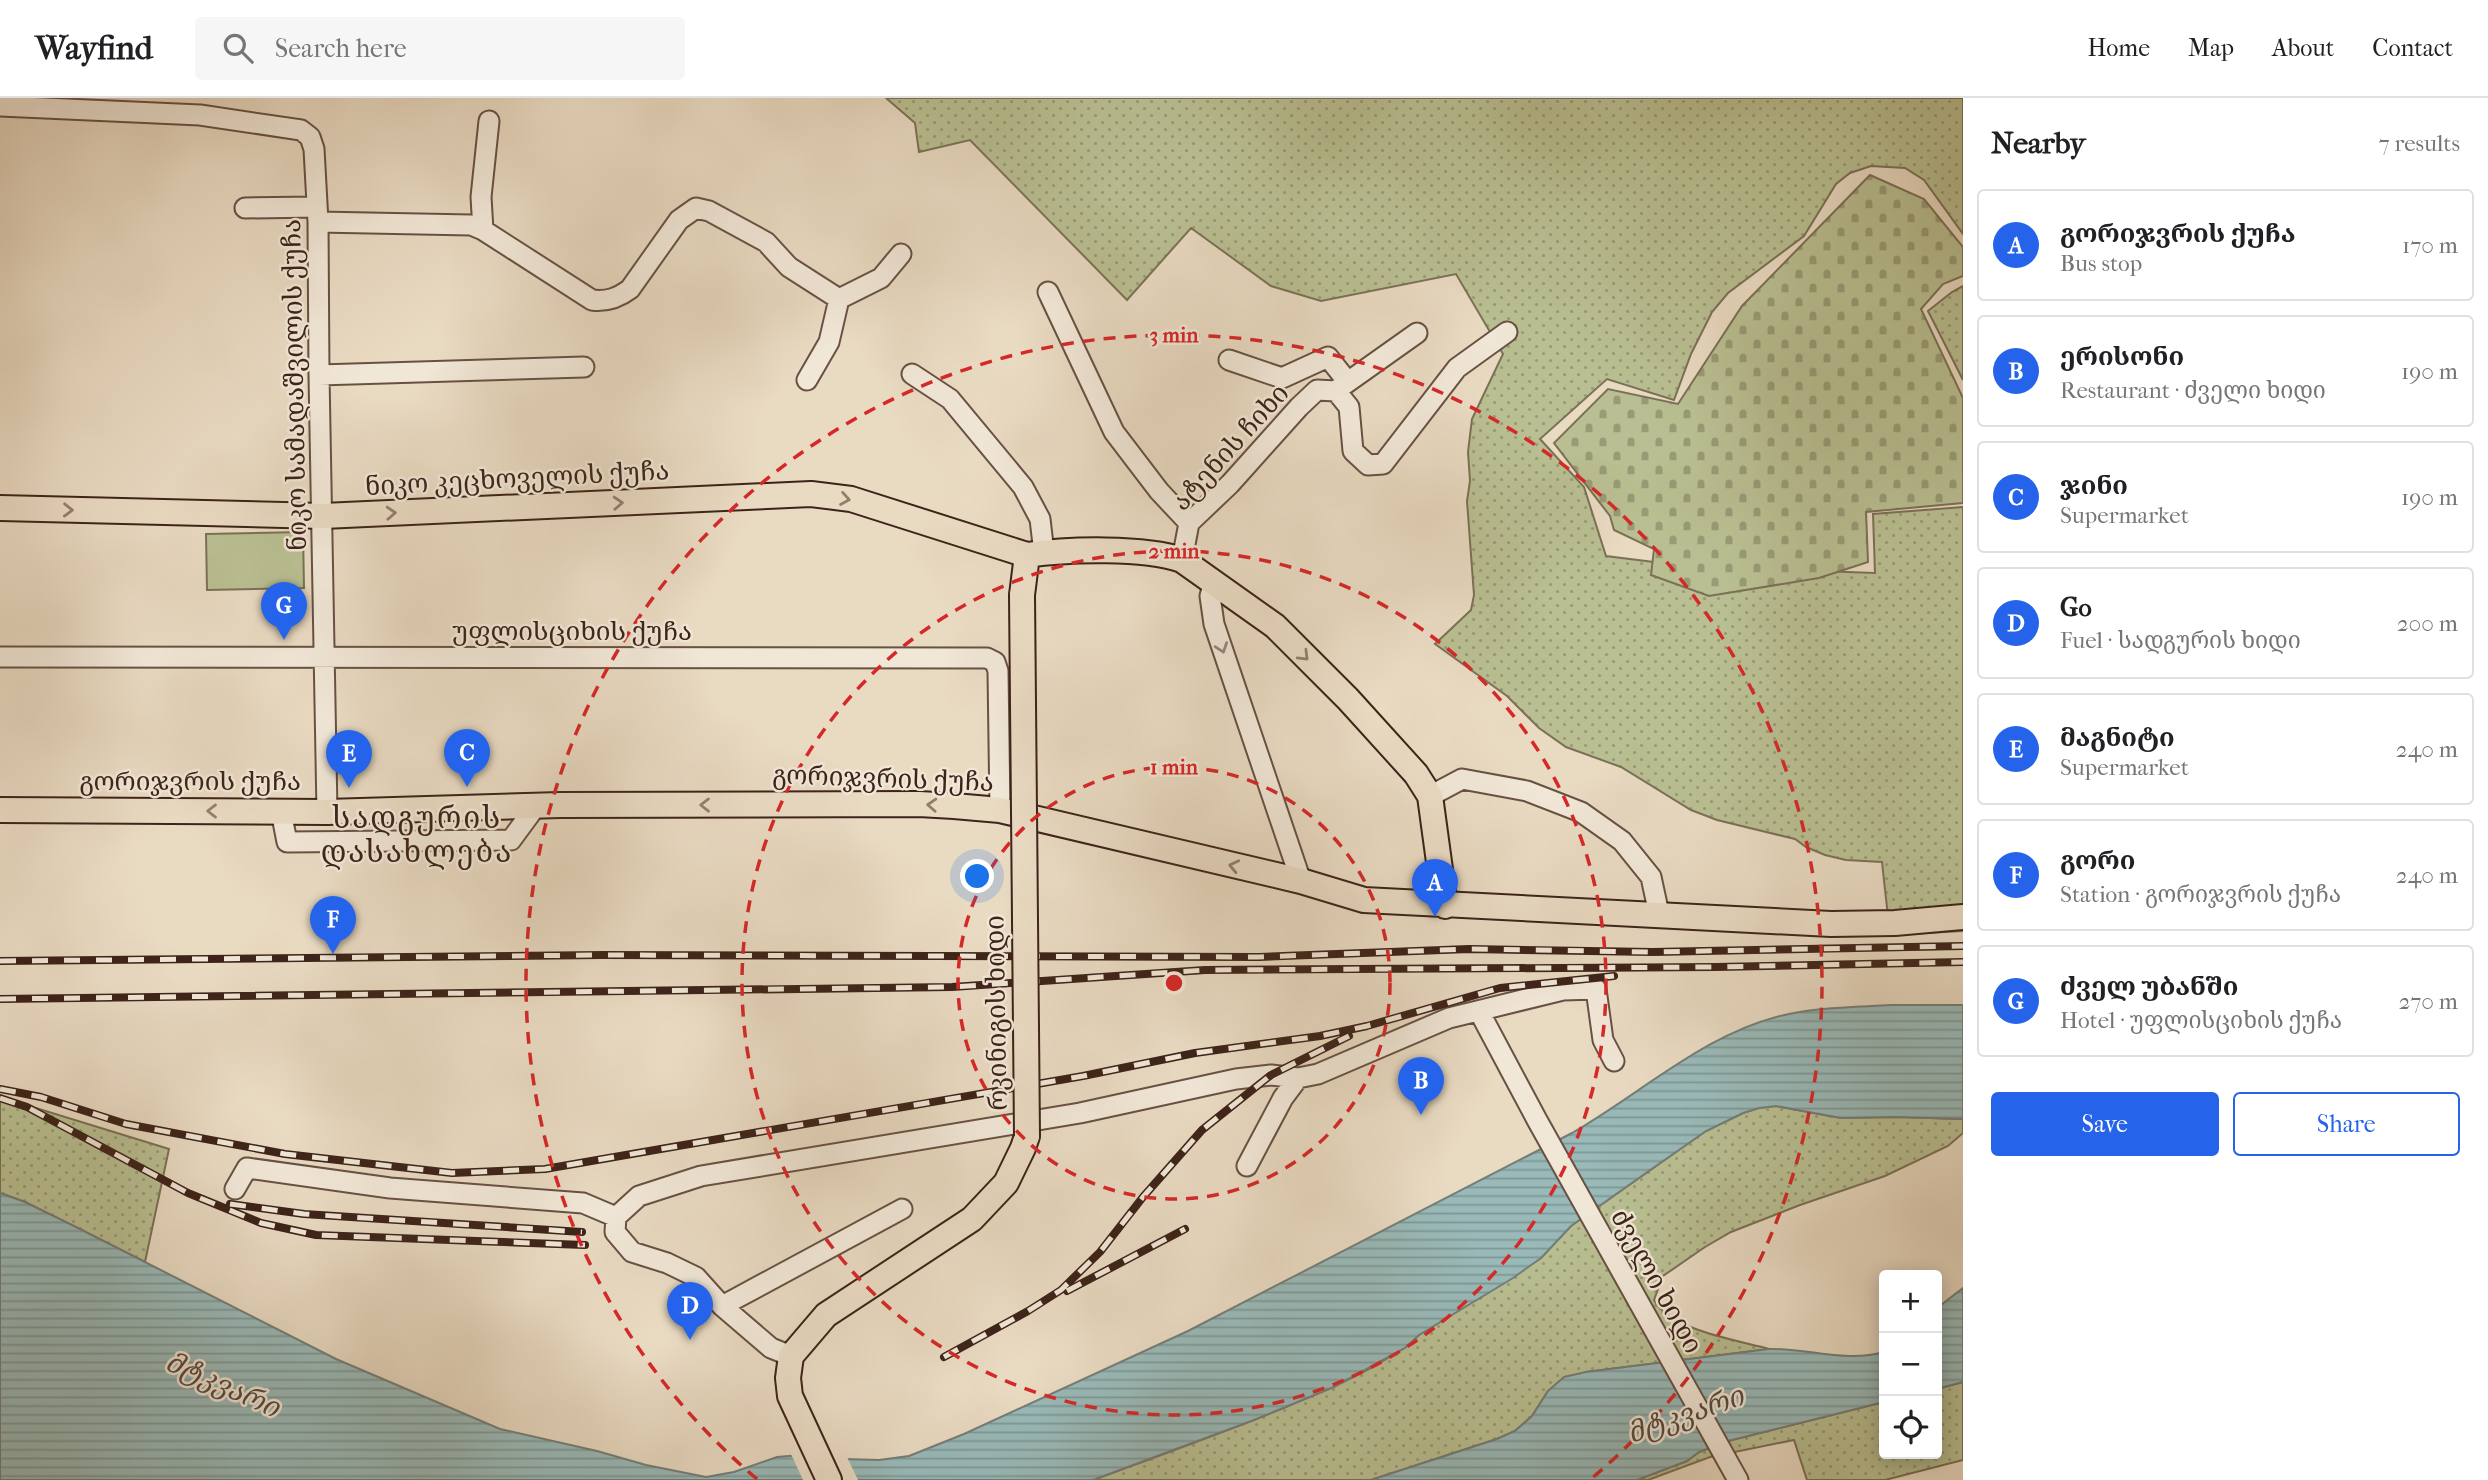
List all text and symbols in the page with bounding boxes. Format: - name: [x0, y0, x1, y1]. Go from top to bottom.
- search box: [195, 17, 685, 80]
- text: Wayfind: [35, 29, 153, 68]
- icon: search: [219, 29, 257, 67]
- text: Search here: [275, 33, 407, 64]
- text: Home: [2088, 34, 2150, 62]
- text: Map: [2188, 34, 2234, 62]
- text: About: [2272, 34, 2334, 62]
- text: Contact: [2372, 34, 2453, 62]
- text: Nearby: [1991, 126, 2086, 161]
- text: 7 results: [2379, 130, 2460, 157]
- text: გორიჯვრის ქუჩა: [2060, 218, 2296, 249]
- street label: ნიკო სამადაშვილის ქუჩა: [276, 219, 313, 551]
- text: A: [2009, 232, 2023, 259]
- text: 170 m: [2402, 232, 2458, 259]
- text: Bus stop: [2060, 250, 2142, 277]
- text: 3 min: [1150, 323, 1199, 347]
- text: ერისონი: [2060, 341, 2184, 372]
- text: B: [2009, 358, 2023, 385]
- text: 190 m: [2401, 358, 2458, 385]
- text: Restaurant · ძველი ხიდი: [2060, 377, 2326, 404]
- street label: ატენის ჩიხი: [1165, 378, 1295, 517]
- street label: ნიკო კეცხოველის ქუჩა: [364, 455, 670, 502]
- text: ჯინი: [2060, 470, 2128, 501]
- text: C: [2008, 484, 2024, 511]
- text: 190 m: [2401, 484, 2458, 511]
- one-way arrow: [839, 491, 851, 506]
- one-way arrow: [613, 495, 624, 510]
- one-way arrow: [63, 502, 74, 518]
- text: Supermarket: [2060, 502, 2189, 529]
- one-way arrow: [386, 506, 397, 521]
- text: 2 min: [1148, 539, 1200, 563]
- pin: G: [261, 582, 307, 640]
- text: Go: [2060, 592, 2092, 623]
- text: D: [2007, 610, 2025, 637]
- text: 200 m: [2397, 610, 2458, 637]
- street label: უფლისციხის ქუჩა: [452, 616, 692, 647]
- text: Fuel · სადგურის ხიდი: [2060, 627, 2301, 654]
- one-way arrow: [1214, 642, 1228, 654]
- one-way arrow: [1296, 647, 1309, 660]
- text: მაგნიტი: [2060, 722, 2175, 753]
- pin: C: [444, 729, 490, 787]
- pin: E: [326, 730, 372, 788]
- text: E: [2009, 736, 2023, 763]
- text: 240 m: [2396, 736, 2458, 763]
- text: Supermarket: [2060, 754, 2189, 781]
- text: 1 min: [1150, 755, 1199, 779]
- street label: გორიჯვრის ქუჩა: [772, 759, 994, 798]
- street label: გორიჯვრის ქუჩა: [79, 766, 301, 797]
- one-way arrow: [699, 797, 709, 813]
- one-way arrow: [926, 797, 937, 812]
- district label: სადგურის დასახლება: [321, 801, 513, 870]
- one-way arrow: [207, 803, 217, 819]
- text: გორი: [2060, 845, 2135, 876]
- your location: [960, 859, 994, 893]
- one-way arrow: [1228, 859, 1240, 874]
- pin: A: [1412, 859, 1458, 917]
- text: F: [2010, 862, 2022, 889]
- text: 240 m: [2396, 862, 2458, 889]
- text: Station · გორიჯვრის ქუჩა: [2060, 881, 2341, 908]
- pin: F: [310, 896, 356, 954]
- street label: რკინიგის ხიდი: [979, 915, 1014, 1111]
- centre of rings: [1162, 971, 1186, 995]
- text: ძველ უბანში: [2060, 971, 2238, 1002]
- text: G: [2008, 988, 2024, 1015]
- text: 270 m: [2398, 988, 2458, 1015]
- text: Hotel · უფლისციხის ქუჩა: [2060, 1007, 2342, 1034]
- pin: B: [1398, 1057, 1444, 1115]
- button: Save: [1991, 1092, 2219, 1156]
- button: Share: [2233, 1092, 2460, 1156]
- street label: ძველი ხიდი: [1604, 1204, 1709, 1359]
- map controls: [1879, 1270, 1942, 1459]
- button: +: [1879, 1270, 1942, 1333]
- pin: D: [667, 1282, 713, 1340]
- button: −: [1879, 1333, 1942, 1396]
- water label: მტკვარი: [160, 1345, 287, 1426]
- water label: მტკვარი: [1622, 1378, 1750, 1451]
- button: locate: [1879, 1396, 1942, 1459]

